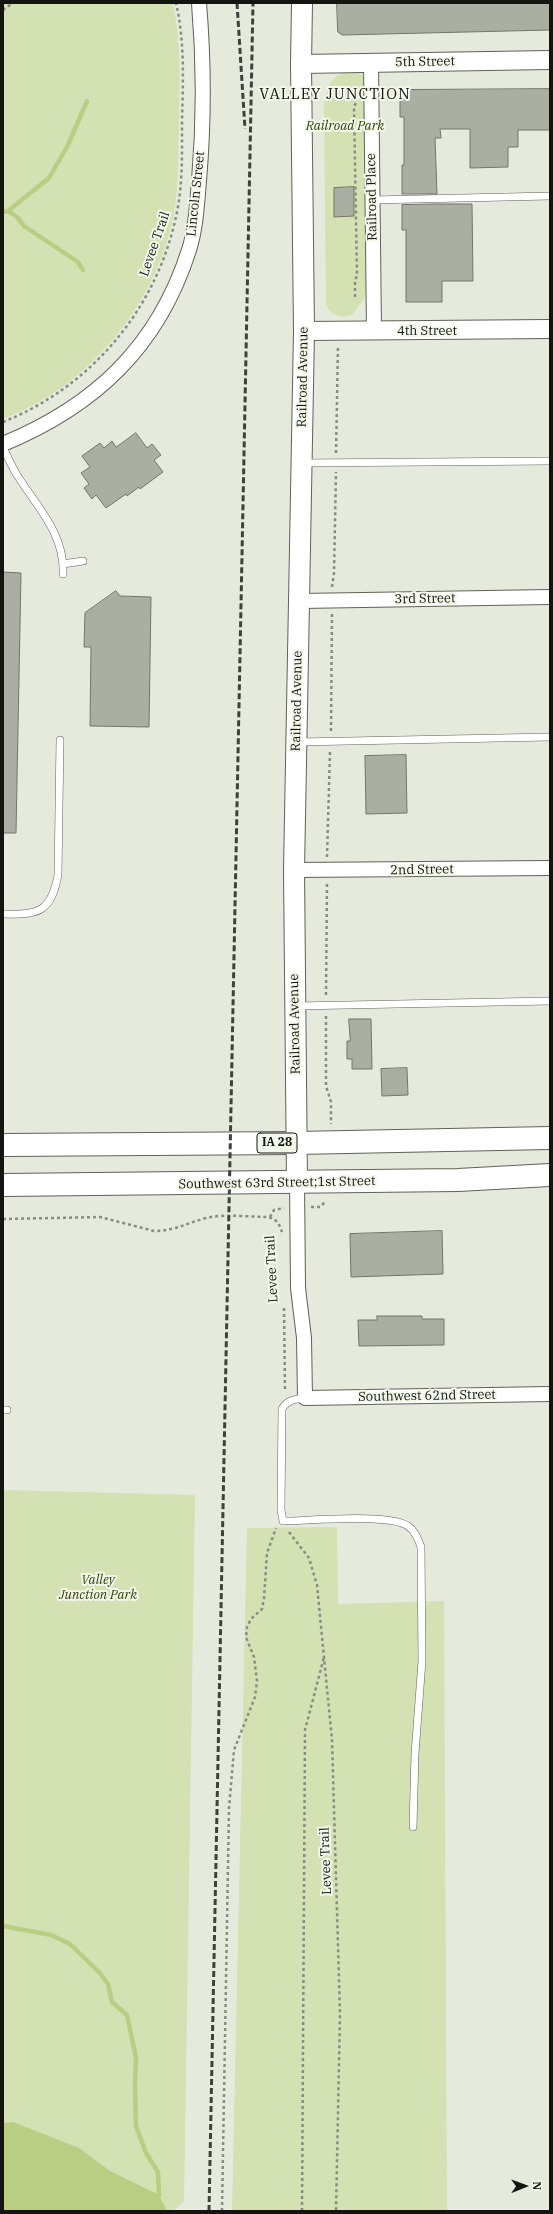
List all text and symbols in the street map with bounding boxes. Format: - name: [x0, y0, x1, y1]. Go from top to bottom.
- street label: 5th Street: [395, 54, 455, 70]
- district label: VALLEY JUNCTION: [259, 86, 411, 104]
- park label: Railroad Park: [306, 118, 384, 134]
- street label: Lincoln Street: [184, 151, 208, 237]
- street label: Railroad Place: [363, 153, 381, 241]
- street label: Levee Trail: [137, 210, 173, 278]
- street label: 4th Street: [397, 323, 457, 339]
- street label: Railroad Avenue: [294, 326, 312, 428]
- street label: 3rd Street: [394, 591, 456, 607]
- street label: Railroad Avenue: [288, 650, 306, 752]
- street label: 2nd Street: [390, 862, 454, 878]
- street label: Railroad Avenue: [286, 973, 304, 1075]
- road number: IA 28: [257, 1133, 297, 1153]
- street label: Southwest 63rd Street;1st Street: [178, 1173, 376, 1193]
- street label: Levee Trail: [262, 1235, 282, 1303]
- street label: Southwest 62nd Street: [358, 1387, 496, 1405]
- park label: Valley Junction Park: [59, 1572, 137, 1603]
- street label: Levee Trail: [317, 1827, 335, 1895]
- north arrow: [505, 2166, 545, 2206]
- text: N: [530, 2181, 544, 2190]

